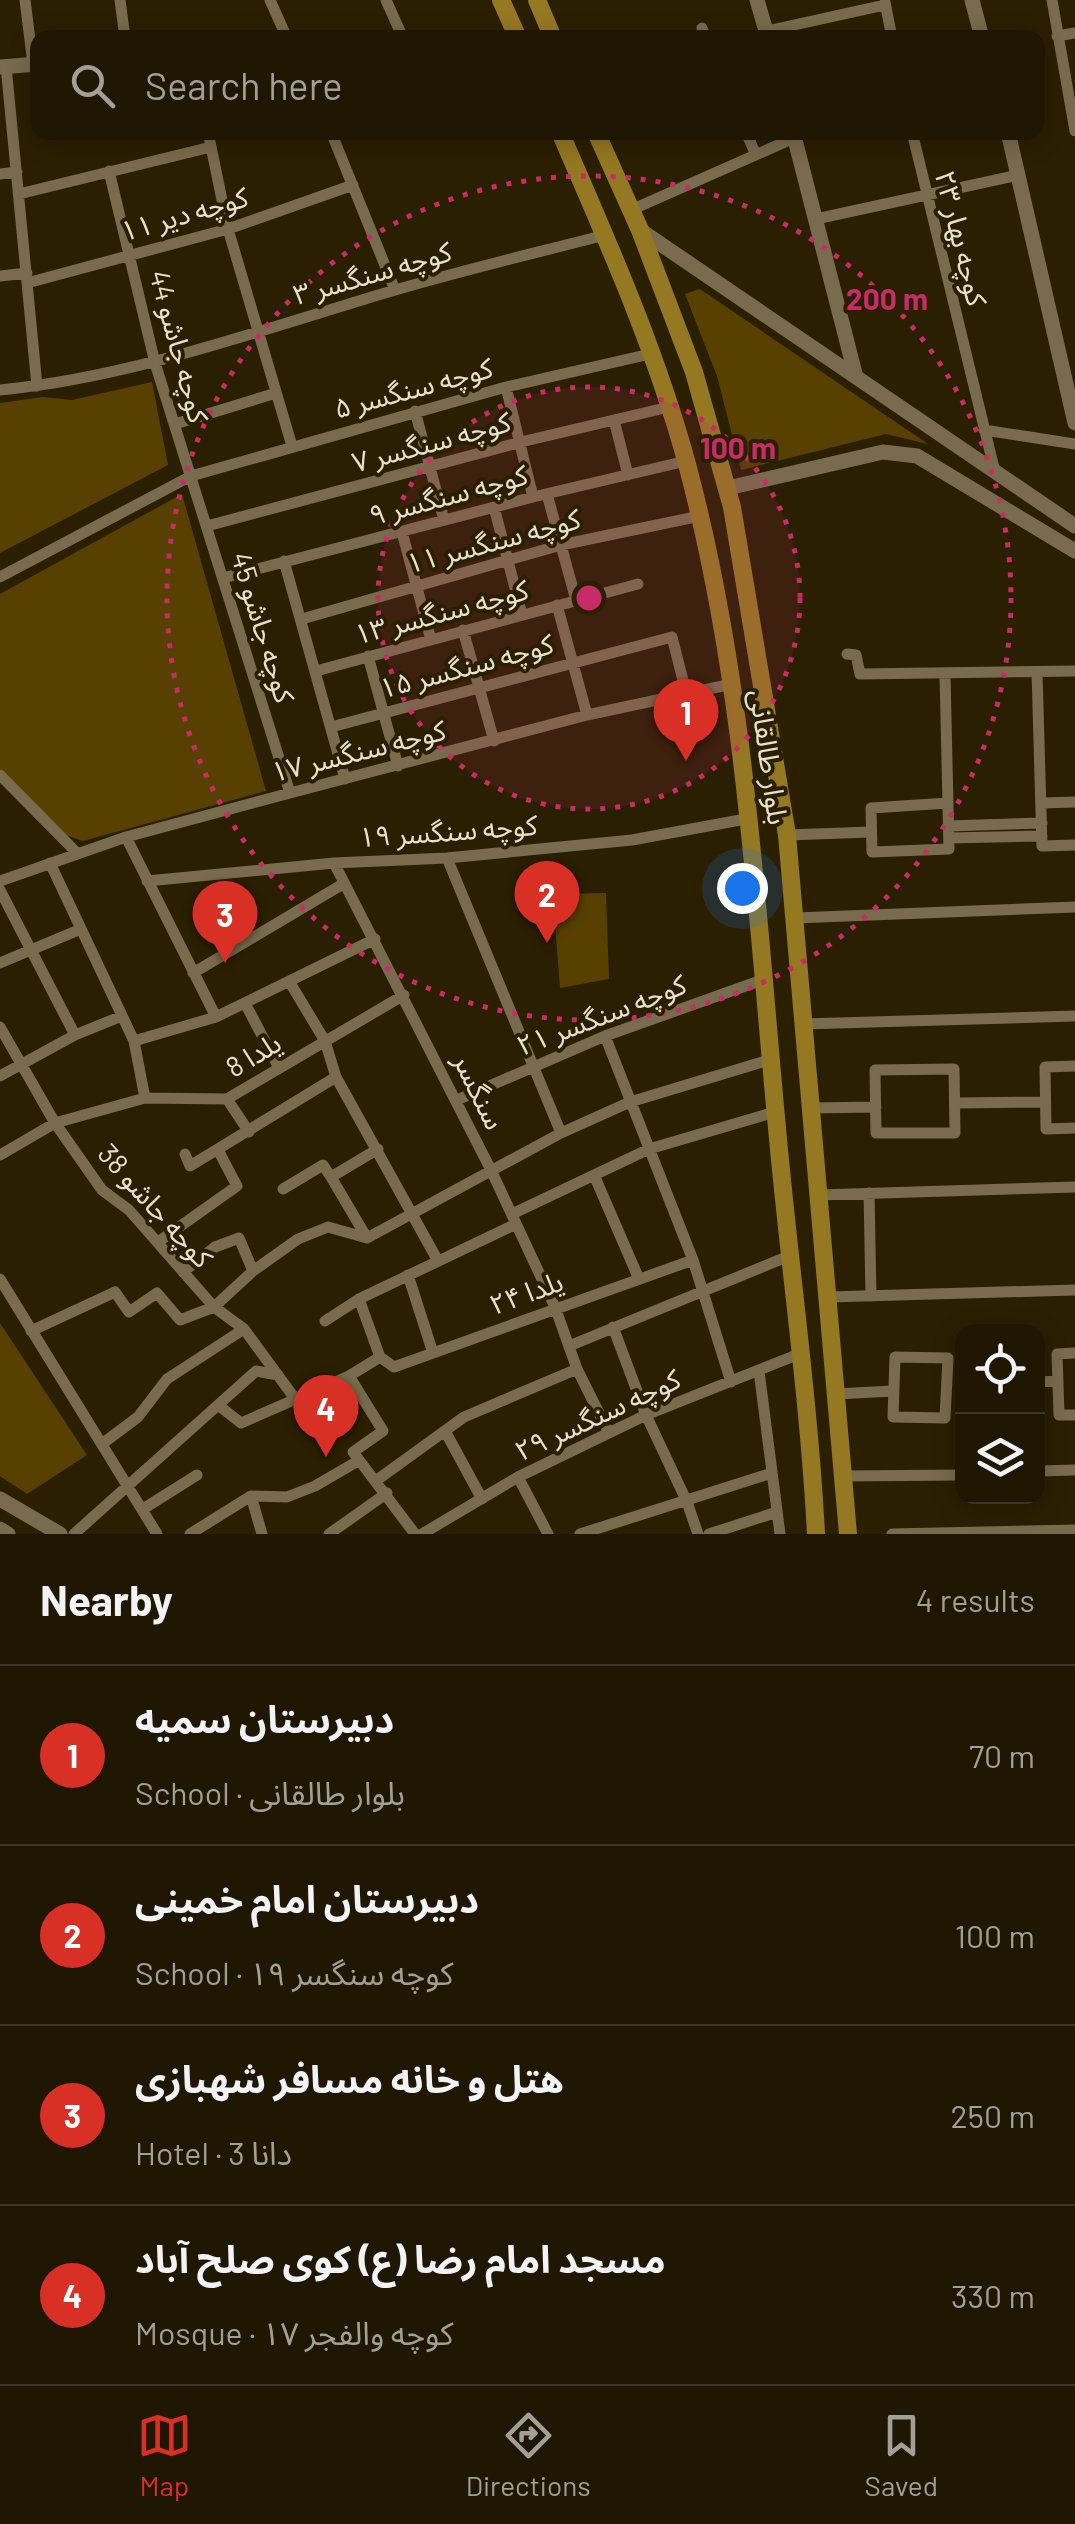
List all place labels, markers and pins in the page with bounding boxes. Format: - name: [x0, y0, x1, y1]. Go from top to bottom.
- centre of rings: [571, 580, 607, 616]
- pin: 1: [654, 678, 718, 761]
- pin: 2: [514, 860, 580, 943]
- pin: 3: [192, 880, 258, 963]
- pin: 4: [294, 1374, 358, 1457]

